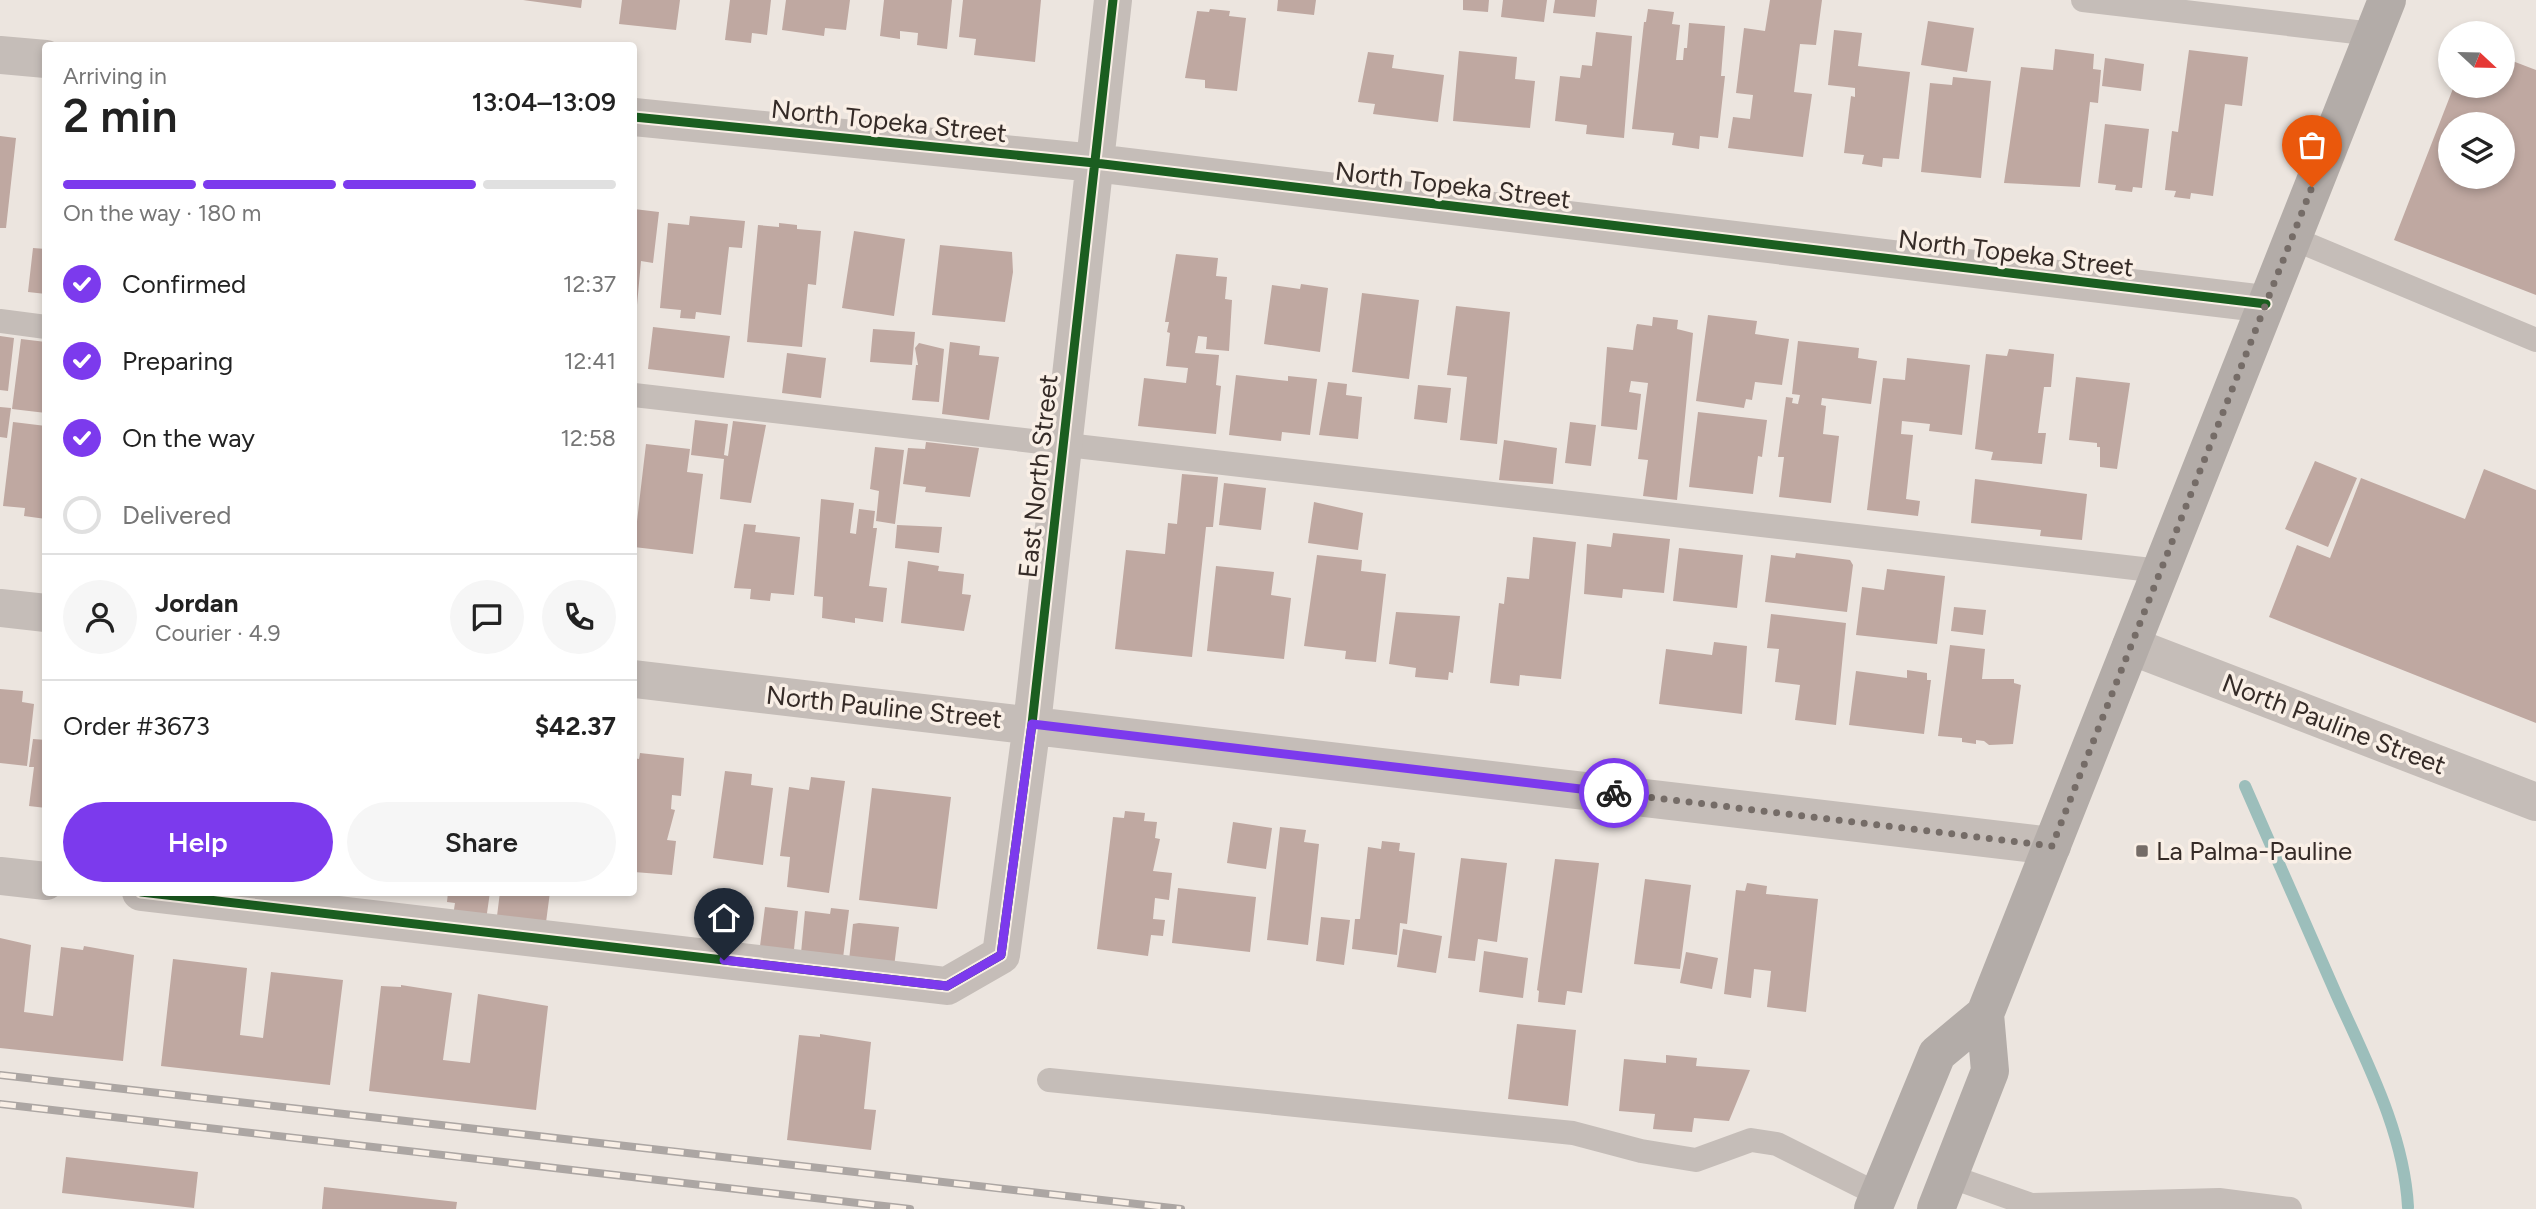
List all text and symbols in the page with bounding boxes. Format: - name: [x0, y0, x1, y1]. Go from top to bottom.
- north arrow: [2438, 21, 2515, 98]
- map controls: [2438, 21, 2515, 189]
- text: Arriving in: [63, 62, 167, 90]
- text: 13:04–13:09: [472, 86, 616, 118]
- text: 2 min: [63, 88, 178, 144]
- street label: North Topeka Street: [770, 93, 1009, 149]
- button: layers: [2438, 112, 2515, 189]
- pin: [2282, 115, 2342, 187]
- icon: bag: [2293, 126, 2331, 164]
- street label: North Topeka Street: [1333, 155, 1573, 215]
- text: On the way · 180 m: [63, 199, 261, 227]
- street label: North Topeka Street: [1896, 223, 2136, 283]
- icon: check: [63, 265, 101, 303]
- text: Confirmed: [122, 268, 246, 300]
- text: 12:37: [563, 270, 616, 298]
- icon: check: [63, 342, 101, 380]
- text: Preparing: [122, 345, 233, 377]
- text: 12:41: [564, 347, 616, 375]
- street label: East North Street: [1011, 372, 1065, 579]
- icon: check: [63, 419, 101, 457]
- text: On the way: [122, 422, 255, 454]
- text: 12:58: [560, 424, 616, 452]
- text: Delivered: [122, 499, 231, 531]
- button: person: [63, 580, 137, 654]
- button: chat: [450, 580, 524, 654]
- button: phone: [542, 580, 616, 654]
- text: Jordan: [155, 587, 238, 619]
- text: Courier · 4.9: [155, 619, 281, 647]
- street label: North Pauline Street: [2218, 667, 2451, 781]
- street label: North Pauline Street: [764, 679, 1004, 735]
- text: Order #3673: [63, 710, 210, 742]
- text: $42.37: [535, 710, 616, 742]
- courier: [1579, 758, 1649, 828]
- icon: bike: [1595, 774, 1633, 812]
- button: Help: [63, 802, 333, 882]
- button: Share: [347, 802, 616, 882]
- place label: La Palma-Pauline: [2156, 835, 2352, 867]
- marker: La Palma-Pauline: [2134, 843, 2150, 859]
- pin: [694, 888, 754, 960]
- icon: home: [705, 899, 743, 937]

